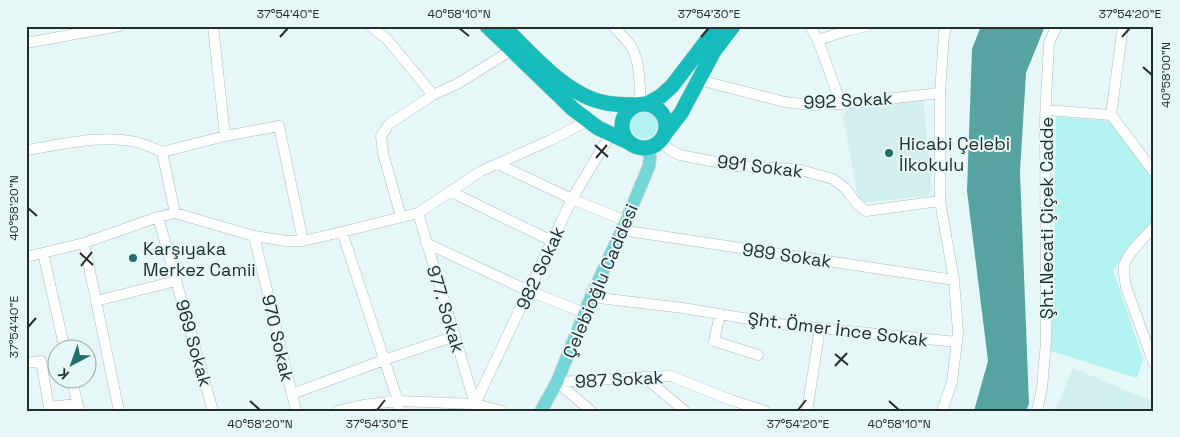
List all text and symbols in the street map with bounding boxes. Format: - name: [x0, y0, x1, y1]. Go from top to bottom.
- text: 37°54'40"E: [257, 6, 319, 22]
- text: 40°58'10"N: [427, 6, 491, 22]
- text: 37°54'30"E: [678, 6, 741, 22]
- text: 37°54'20"E: [1099, 6, 1162, 22]
- text: 40°58'00"N: [1158, 42, 1174, 108]
- street label: 992 Sokak: [803, 86, 893, 114]
- street label: Şht.Necati Çiçek Cadde: [1035, 117, 1058, 319]
- place label: Hicabi Çelebi İlkokulu: [899, 132, 1010, 176]
- marker: Hicabi Çelebi İlkokulu: [883, 147, 895, 159]
- street label: 991 Sokak: [716, 149, 804, 183]
- text: 40°58'20"N: [6, 175, 22, 241]
- street label: Çelebioğlu Caddesi: [557, 200, 643, 362]
- street label: 982 Sokak: [511, 222, 569, 313]
- place label: Karşıyaka Merkez Camii: [143, 237, 256, 281]
- street label: 989 Sokak: [741, 237, 833, 273]
- marker: Karşıyaka Merkez Camii: [127, 252, 139, 264]
- street label: 977. Sokak: [422, 263, 470, 356]
- street label: 970 Sokak: [257, 292, 299, 384]
- text: 37°54'40"E: [6, 296, 22, 358]
- street label: 969 Sokak: [171, 297, 217, 389]
- street label: Şht. Ömer İnce Sokak: [747, 307, 930, 352]
- north arrow: [48, 340, 98, 390]
- text: K: [54, 364, 73, 383]
- street label: 987 Sokak: [574, 365, 664, 393]
- text: 40°58'20"N: [227, 416, 293, 432]
- text: 37°54'30"E: [346, 416, 409, 432]
- text: 37°54'20"E: [767, 416, 830, 432]
- text: 40°58'10"N: [867, 416, 931, 432]

